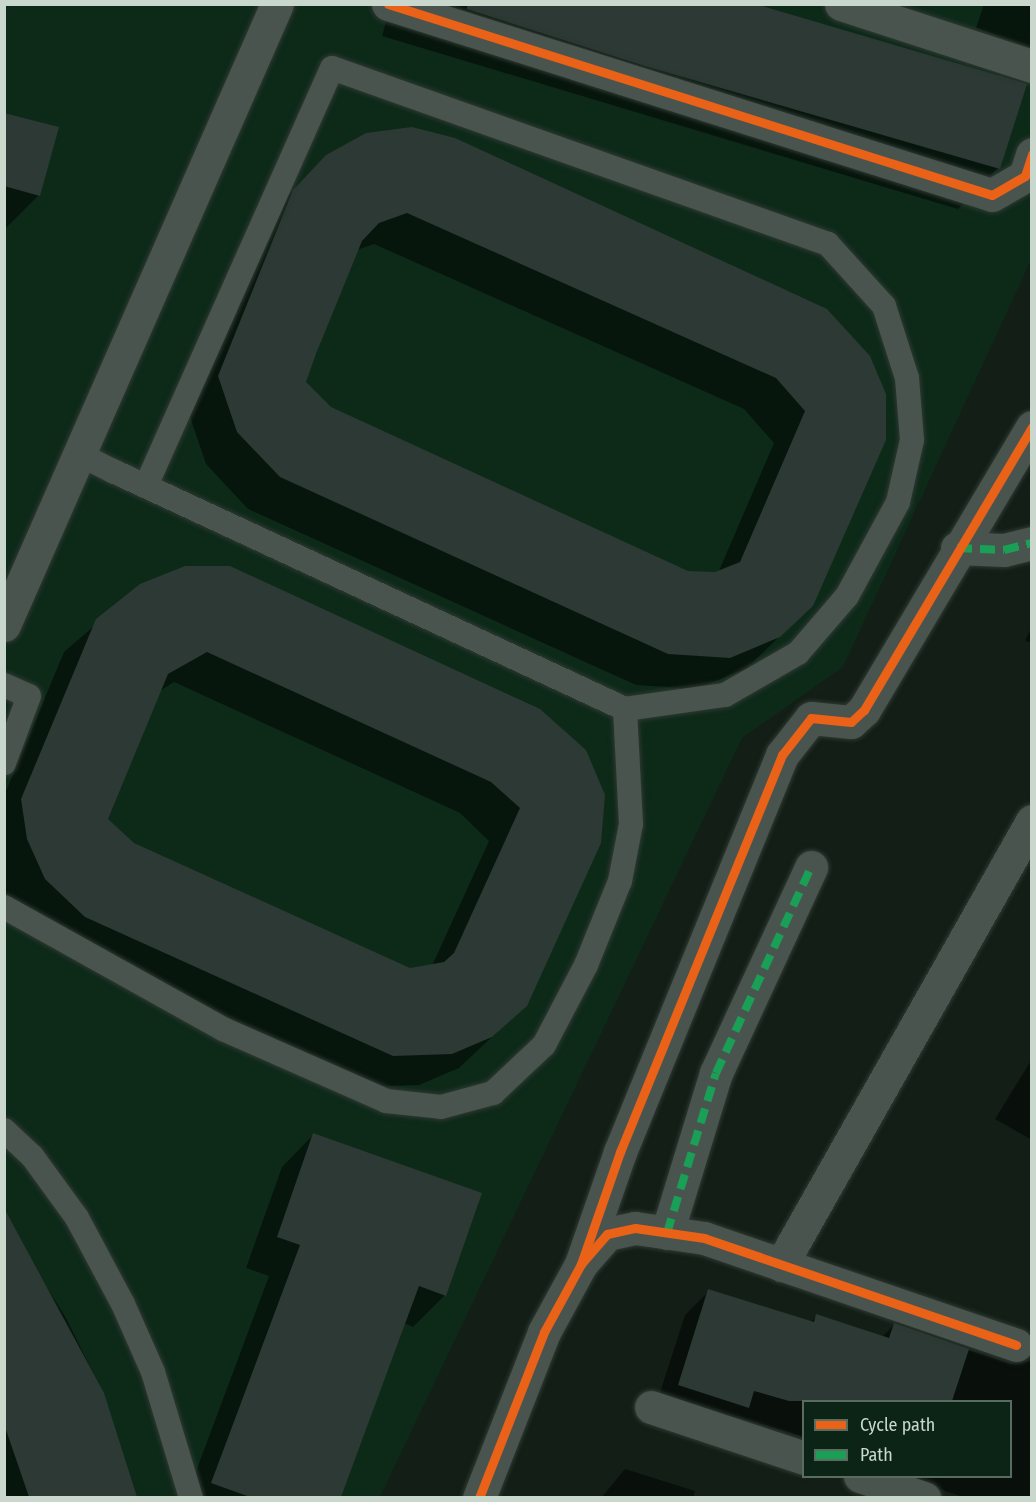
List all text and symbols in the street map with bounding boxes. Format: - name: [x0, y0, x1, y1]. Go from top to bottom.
- legend: [802, 1400, 1012, 1478]
- text: Cycle path: [860, 1414, 935, 1436]
- text: Path: [860, 1444, 893, 1466]

